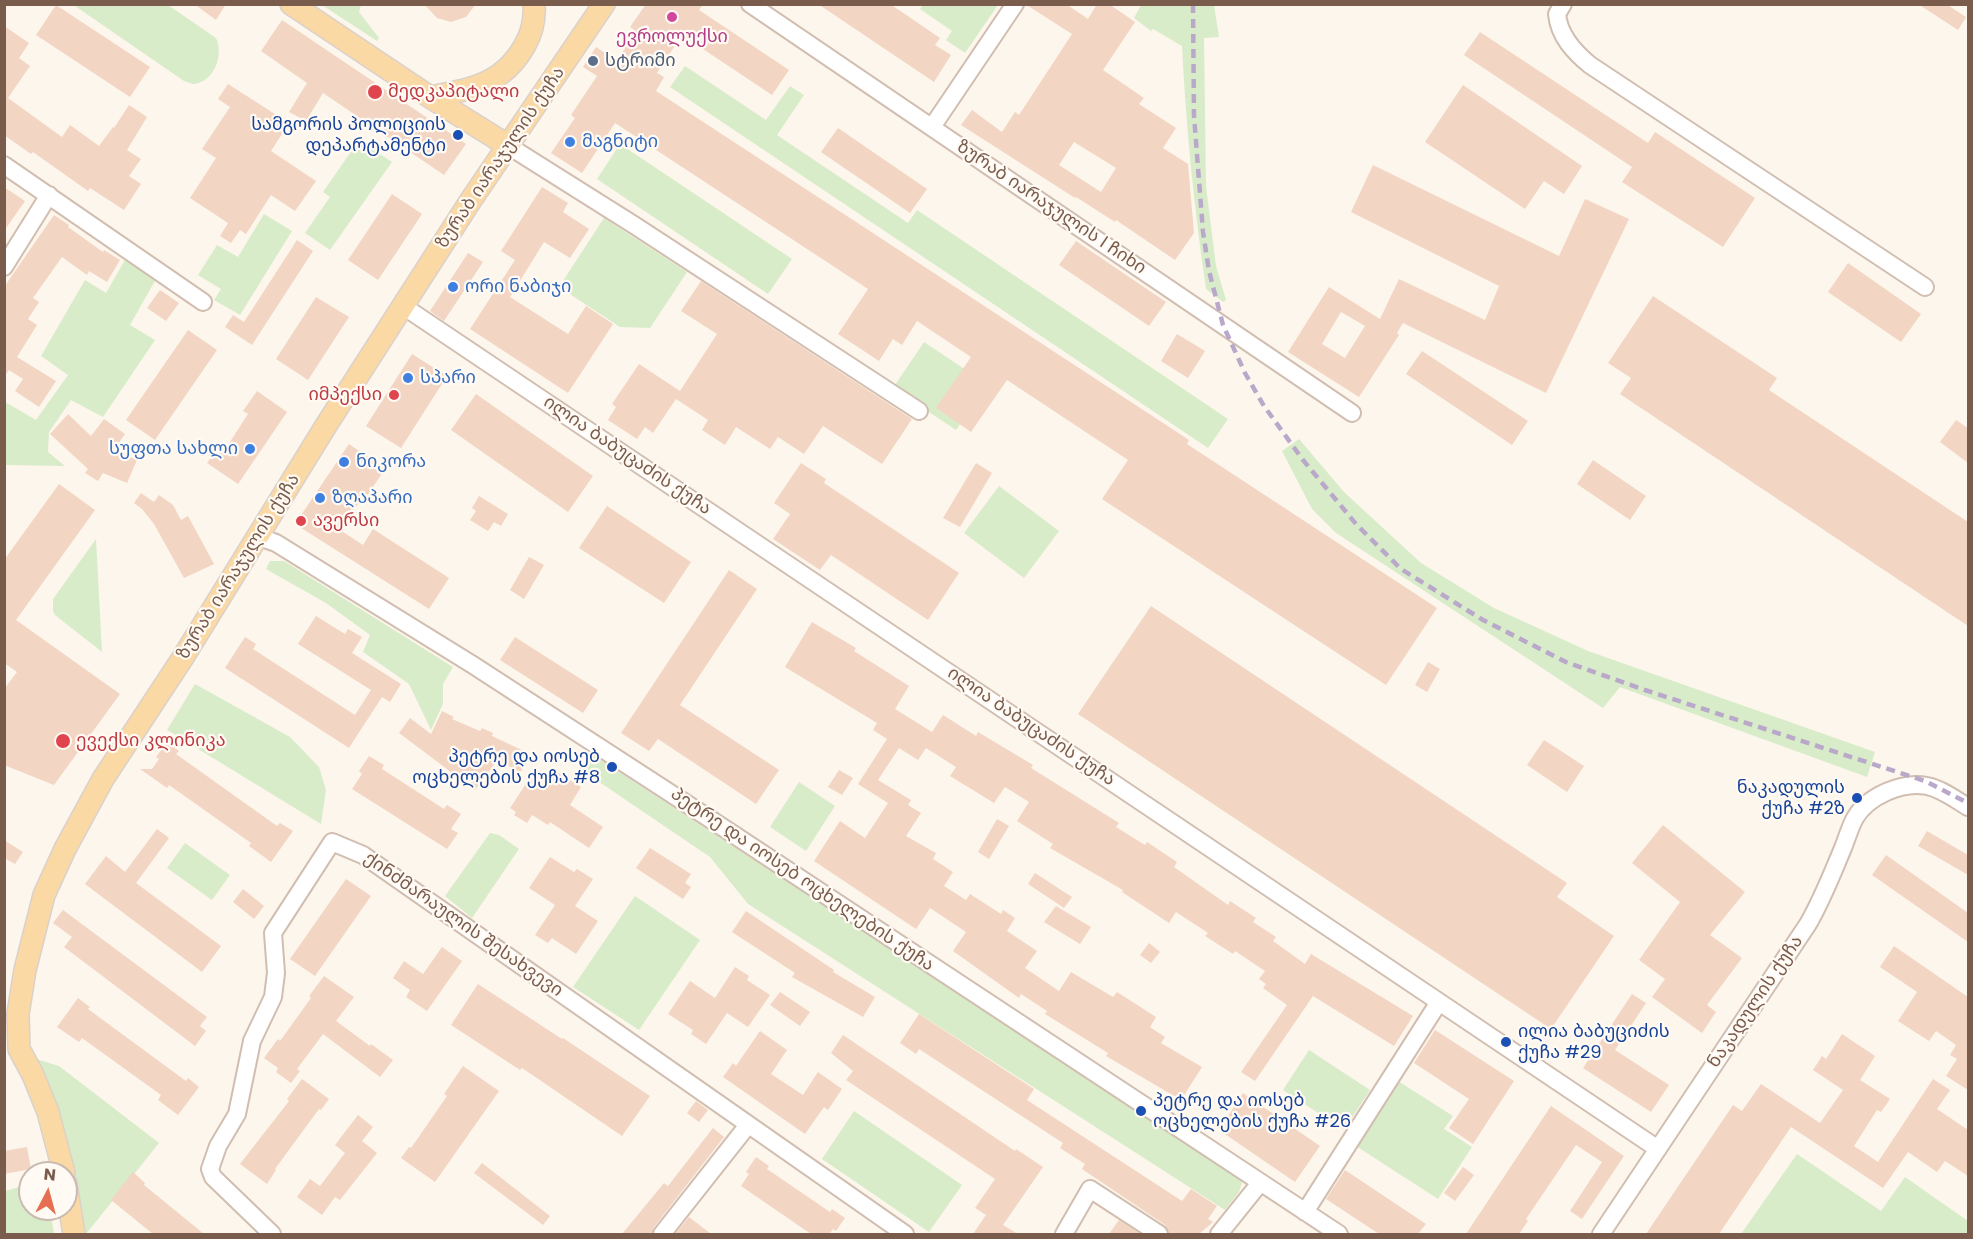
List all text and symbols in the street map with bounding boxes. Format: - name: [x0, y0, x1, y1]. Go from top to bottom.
- marker: ევროლუქსი: [665, 10, 679, 24]
- place label: ევროლუქსი: [616, 26, 728, 48]
- place label: სტრიმი: [605, 50, 676, 72]
- marker: სტრიმი: [586, 54, 600, 68]
- street label: ზურაბ იარაჯულის ქუჩა: [432, 63, 570, 253]
- place label: მედკაპიტალი: [388, 81, 519, 103]
- marker: მედკაპიტალი: [366, 83, 384, 101]
- place label: სამგორის პოლიციის დეპარტამენტი: [251, 114, 446, 156]
- marker: სამგორის პოლიციის დეპარტამენტი: [451, 128, 465, 142]
- place label: მაგნიტი: [582, 131, 658, 153]
- marker: მაგნიტი: [563, 135, 577, 149]
- street label: ზურაბ იარაჯულის I ჩიხი: [952, 136, 1150, 280]
- place label: ორი ნაბიჯი: [465, 276, 571, 298]
- marker: ორი ნაბიჯი: [446, 280, 460, 294]
- place label: სპარი: [420, 367, 476, 389]
- marker: სპარი: [401, 371, 415, 385]
- place label: იმპექსი: [308, 384, 382, 406]
- marker: იმპექსი: [387, 388, 401, 402]
- street label: ილია ბაბუცაძის ქუჩა: [539, 392, 715, 520]
- place label: სუფთა სახლი: [109, 438, 238, 460]
- marker: სუფთა სახლი: [243, 442, 257, 456]
- place label: ნიკორა: [356, 451, 426, 473]
- marker: ნიკორა: [337, 455, 351, 469]
- street label: ზურაბ იარაჯულის ქუჩა: [173, 470, 305, 664]
- place label: ზღაპარი: [332, 487, 413, 509]
- marker: ზღაპარი: [313, 491, 327, 505]
- place label: ავერსი: [313, 510, 379, 532]
- marker: ავერსი: [294, 514, 308, 528]
- street label: ილია ბაბუცაძის ქუჩა: [943, 663, 1119, 791]
- place label: ევექსი კლინიკა: [76, 730, 226, 752]
- marker: ევექსი კლინიკა: [54, 732, 72, 750]
- place label: პეტრე და იოსებ ოცხელების ქუჩა #8: [412, 746, 600, 789]
- marker: პეტრე და იოსებ ოცხელების ქუჩა #8: [605, 760, 619, 774]
- place label: ნაკადულის ქუჩა #2ზ: [1737, 777, 1845, 820]
- street label: პეტრე და იოსებ ოცხელების ქუჩა: [666, 784, 938, 976]
- marker: ნაკადულის ქუჩა #2ზ: [1850, 791, 1864, 805]
- street label: ქინძმარაულის შესახვევი: [359, 848, 567, 1002]
- street label: ნაკადულის ქუჩა: [1704, 932, 1808, 1072]
- place label: ილია ბაბუციძის ქუჩა #29: [1518, 1021, 1670, 1064]
- marker: ილია ბაბუციძის ქუჩა #29: [1499, 1035, 1513, 1049]
- place label: პეტრე და იოსებ ოცხელების ქუჩა #26: [1153, 1090, 1351, 1132]
- marker: პეტრე და იოსებ ოცხელების ქუჩა #26: [1134, 1104, 1148, 1118]
- north arrow: [18, 1161, 78, 1221]
- text: N: [43, 1163, 57, 1187]

